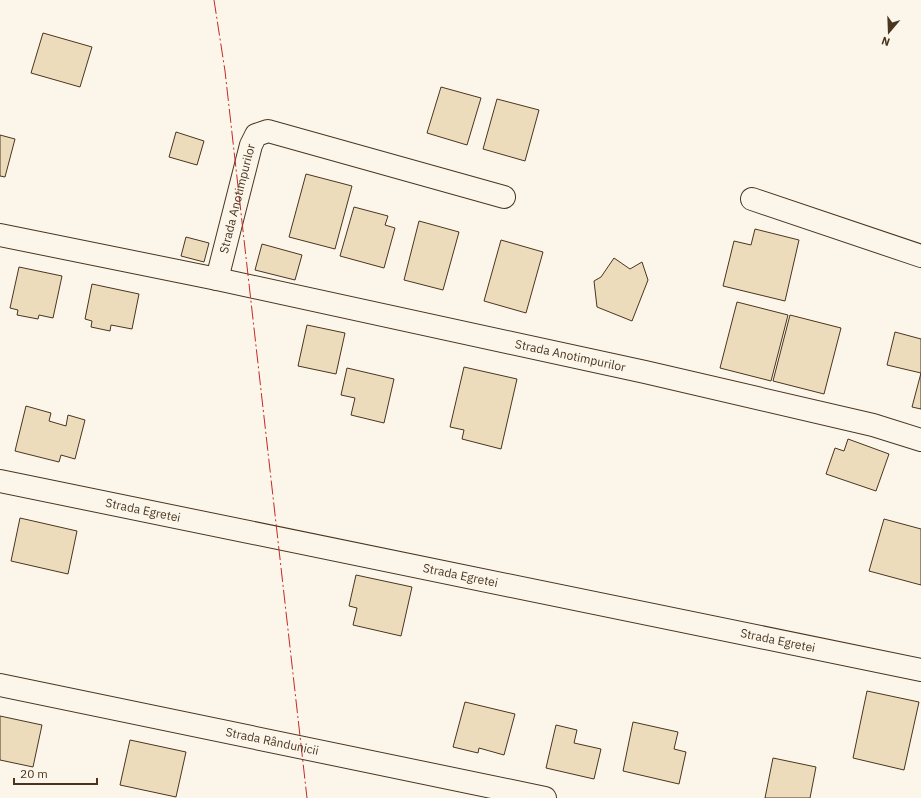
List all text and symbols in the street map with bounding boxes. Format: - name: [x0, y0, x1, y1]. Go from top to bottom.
- north arrow: [869, 12, 909, 52]
- text: N: [880, 34, 892, 49]
- street label: Strada Anotimpurilor: [216, 141, 258, 255]
- street label: Strada Anotimpurilor: [514, 336, 628, 375]
- street label: Strada Egretei: [104, 495, 182, 525]
- street label: Strada Egretei: [422, 560, 499, 590]
- street label: Strada Egretei: [739, 625, 817, 655]
- street label: Strada Rândunicii: [224, 724, 320, 758]
- scale bar: [14, 760, 97, 786]
- text: 20 m: [20, 766, 48, 781]

